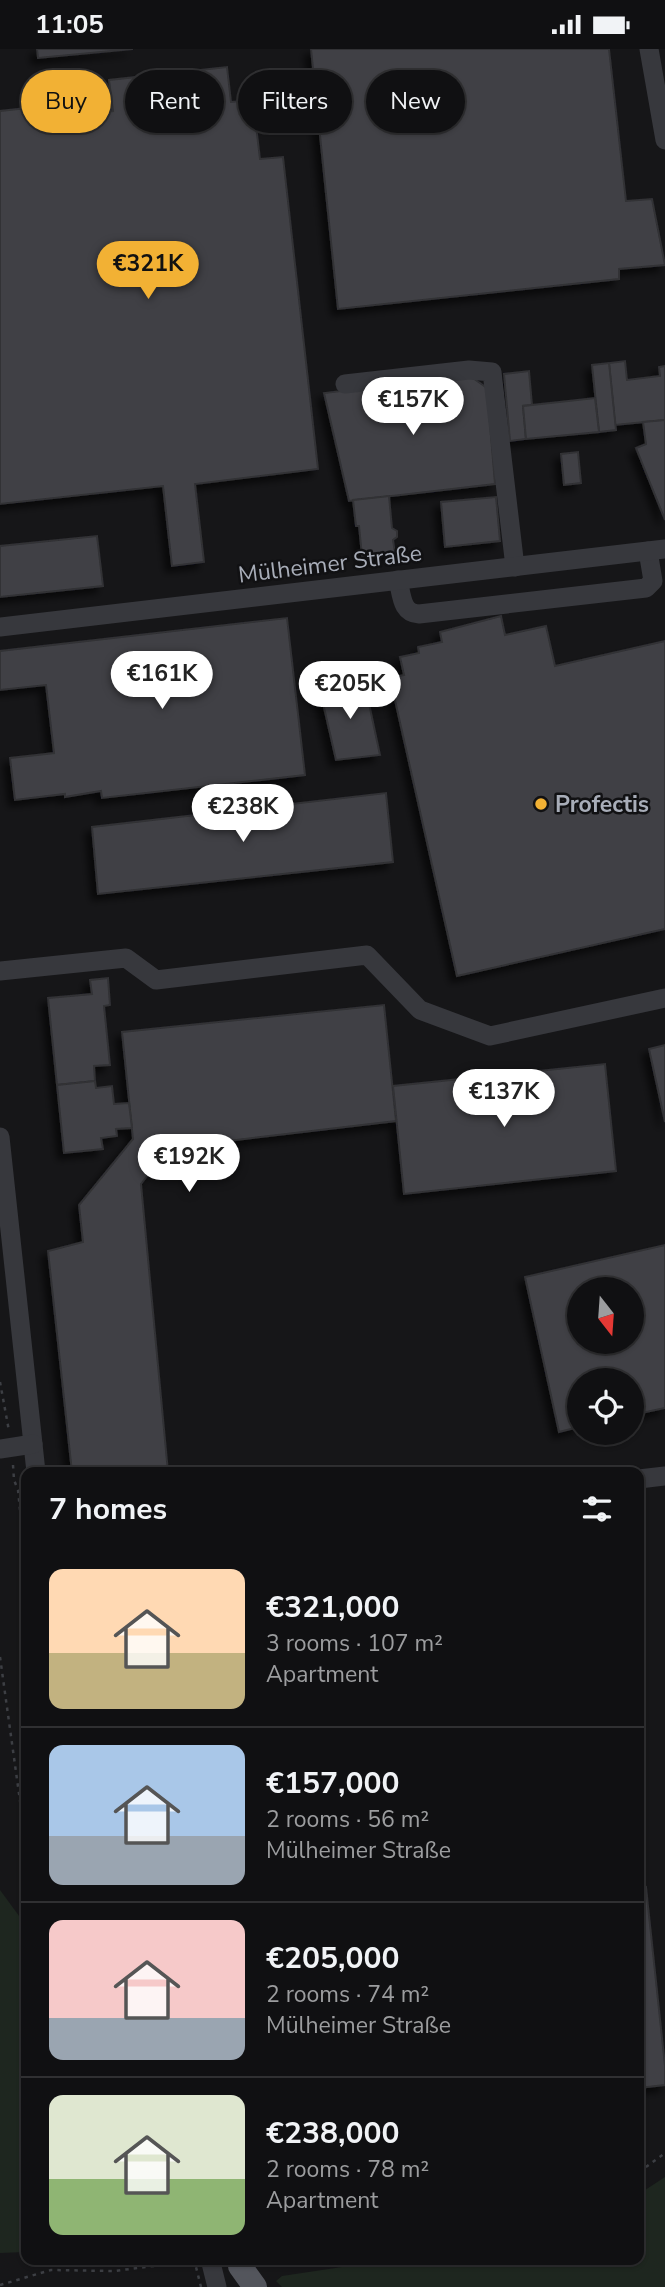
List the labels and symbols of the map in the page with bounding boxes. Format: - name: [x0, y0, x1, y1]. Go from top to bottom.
- pin: €321K: [99, 241, 197, 301]
- pin: €157K: [364, 377, 462, 437]
- street label: Mülheimer Straße: [236, 537, 424, 591]
- pin: €161K: [113, 651, 211, 711]
- pin: €205K: [301, 661, 399, 721]
- pin: €238K: [194, 785, 292, 844]
- place label: Profectis: [555, 789, 649, 820]
- marker: Profectis: [533, 796, 549, 812]
- pin: €137K: [455, 1069, 553, 1129]
- pin: €192K: [140, 1135, 238, 1194]
- north arrow: [567, 1277, 644, 1355]

